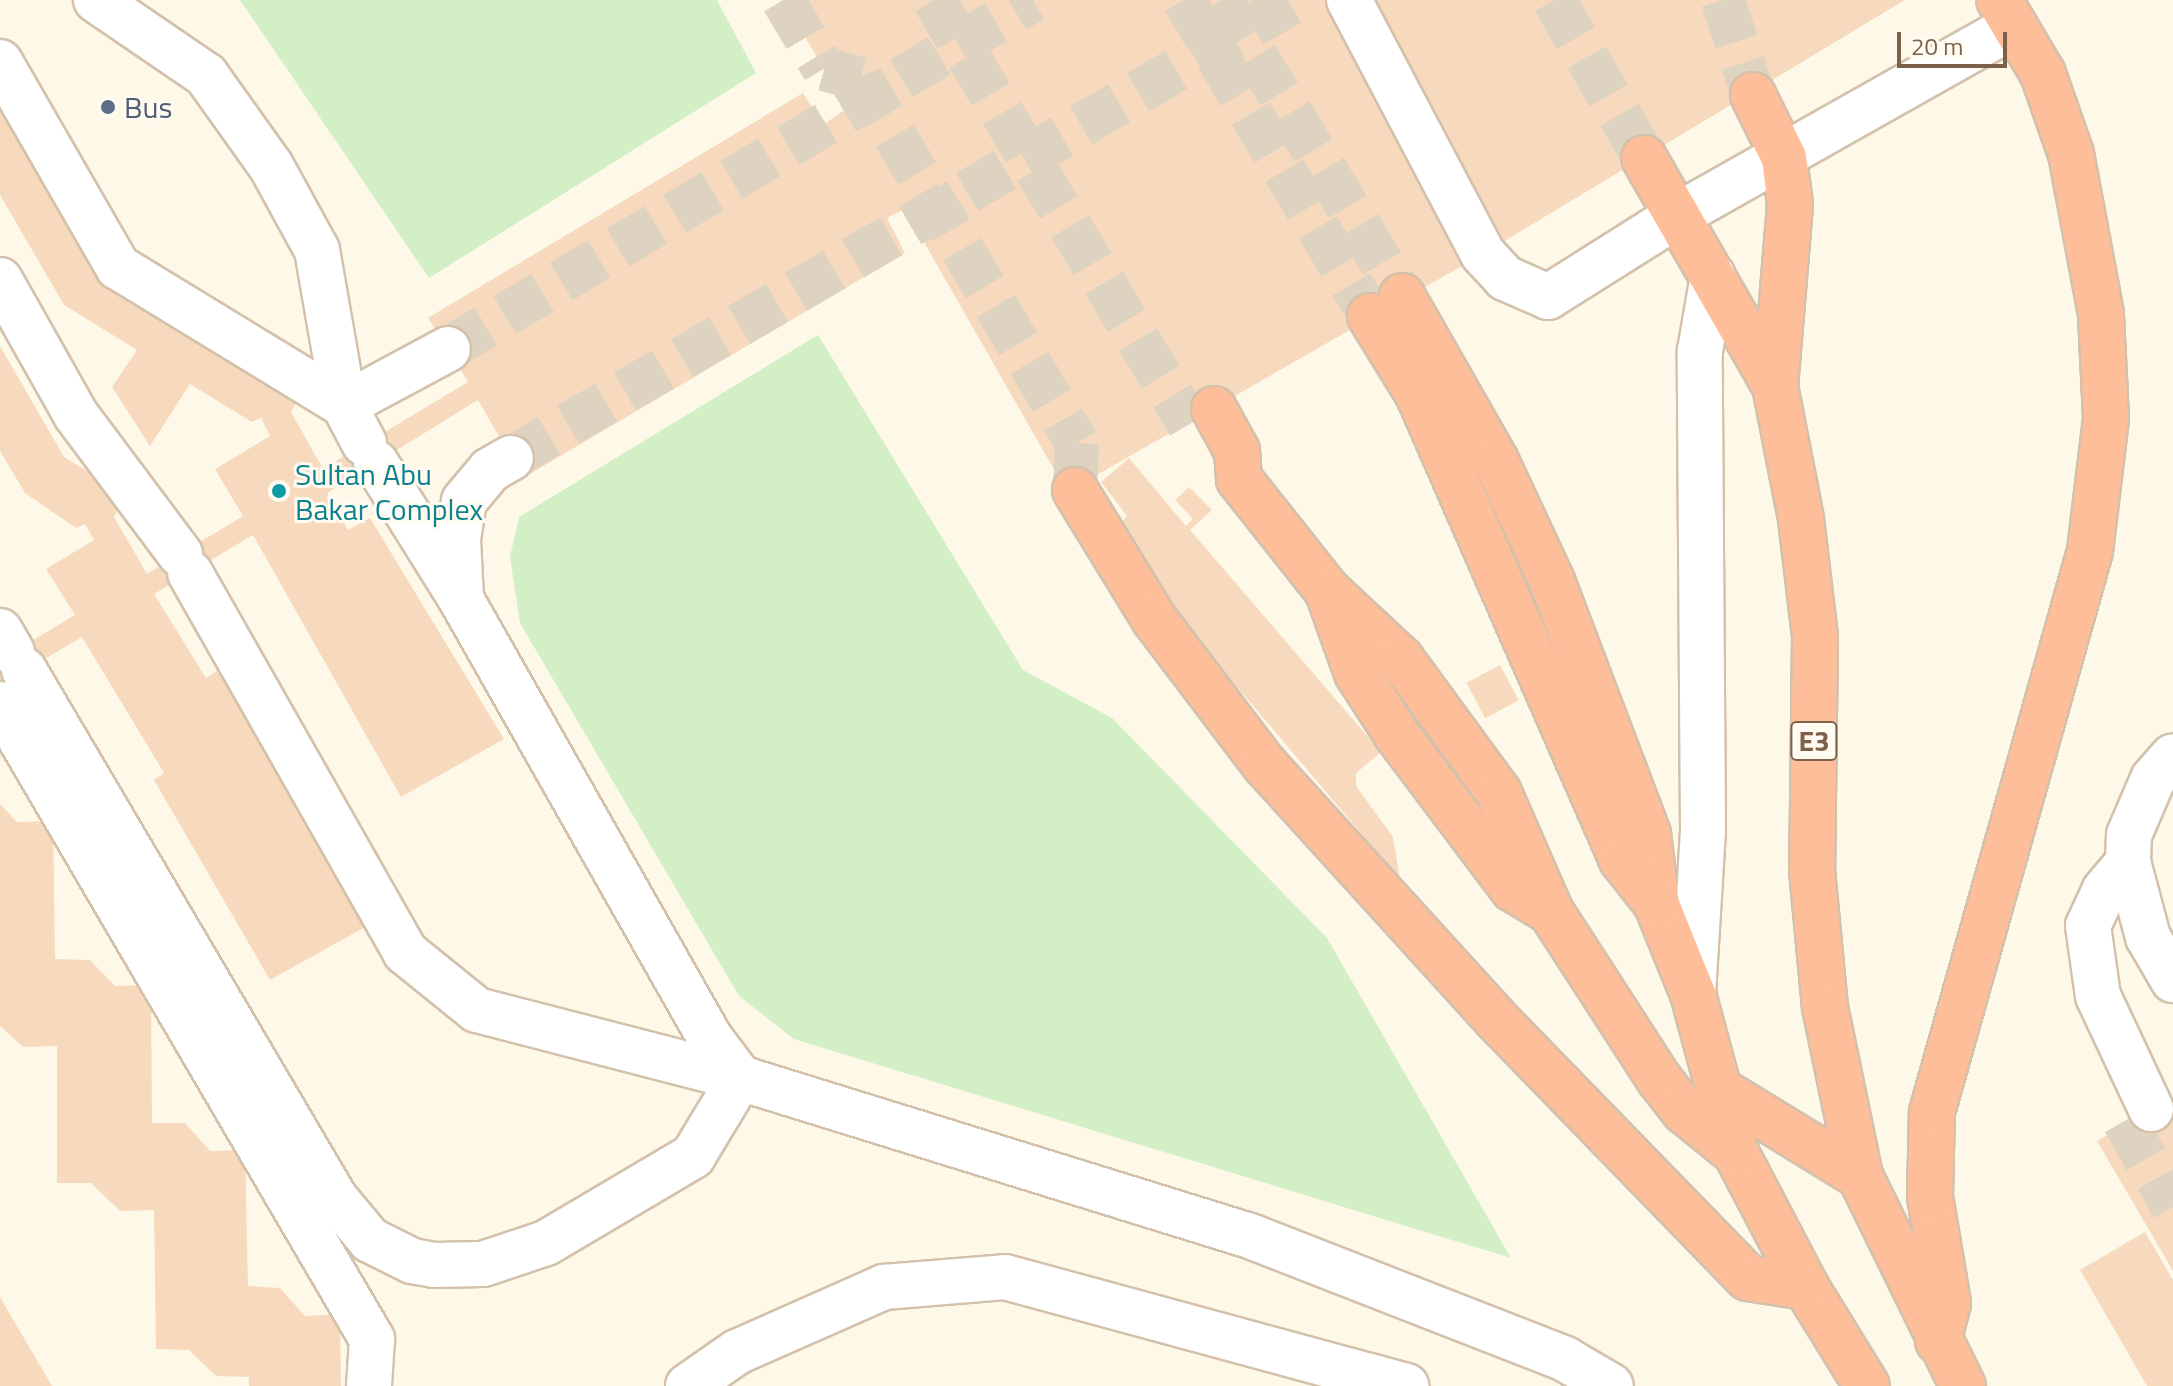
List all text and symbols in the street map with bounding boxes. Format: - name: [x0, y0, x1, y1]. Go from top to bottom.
- scale bar: [1901, 16, 2011, 66]
- text: 20 m: [1911, 28, 1963, 64]
- place label: Bus: [124, 89, 172, 125]
- marker: Bus: [99, 98, 117, 116]
- place label: Sultan Abu Bakar Complex: [295, 456, 483, 526]
- marker: Sultan Abu Bakar Complex: [270, 482, 288, 500]
- road number: E3: [1790, 717, 1838, 765]

